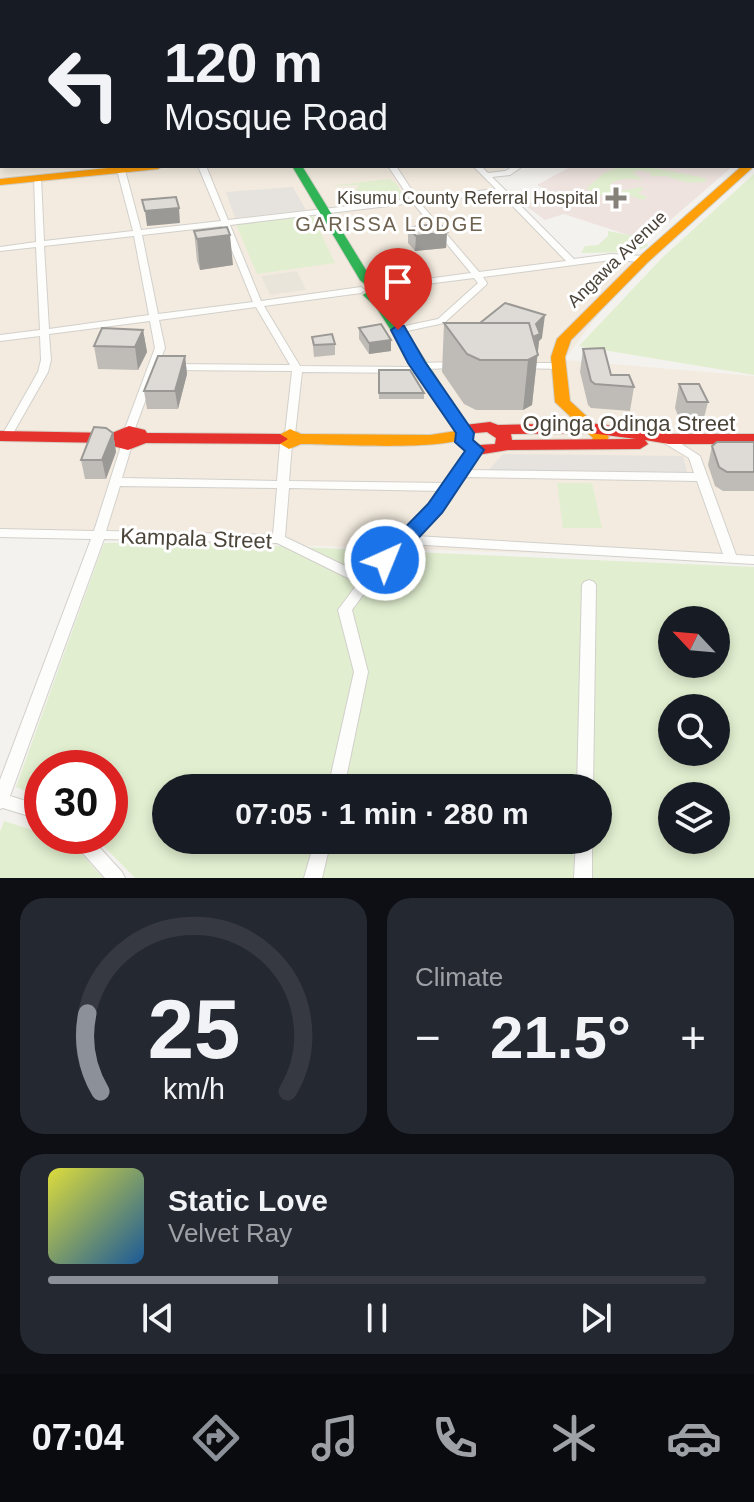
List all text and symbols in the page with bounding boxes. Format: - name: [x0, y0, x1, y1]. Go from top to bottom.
- text: 120 m: [164, 31, 323, 94]
- icon: left: [32, 32, 136, 136]
- text: Mosque Road: [164, 97, 388, 138]
- marker: Kisumu County Referral Hospital: [605, 187, 627, 209]
- place label: Kisumu County Referral Hospital: [337, 188, 598, 208]
- street label: Angawa Avenue: [563, 207, 671, 311]
- district label: GARISSA LODGE: [295, 213, 485, 235]
- pin: [364, 248, 432, 330]
- icon: arrive: [376, 260, 420, 304]
- street label: Oginga Odinga Street: [523, 411, 735, 436]
- position arrow: [343, 518, 427, 602]
- street label: Kampala Street: [120, 523, 272, 554]
- north arrow: [658, 606, 730, 678]
- map controls: [658, 606, 730, 854]
- button: search: [658, 694, 730, 766]
- speed limit sign: 30: [24, 750, 128, 854]
- button: layers: [658, 782, 730, 854]
- text: 07:05 · 1 min · 280 m: [235, 797, 529, 830]
- text: Climate: [415, 962, 503, 992]
- text: 25: [147, 983, 240, 1076]
- text: 21.5°: [490, 1004, 631, 1071]
- text: −: [415, 1013, 441, 1062]
- text: +: [680, 1013, 706, 1062]
- text: km/h: [163, 1073, 224, 1105]
- text: Static Love: [168, 1184, 328, 1217]
- text: Velvet Ray: [168, 1218, 292, 1248]
- icon: previous: [136, 1296, 180, 1340]
- icon: pause: [355, 1296, 399, 1340]
- icon: next: [574, 1296, 618, 1340]
- icon: directions: [188, 1410, 244, 1466]
- icon: music: [307, 1410, 363, 1466]
- icon: phone: [427, 1410, 483, 1466]
- icon: climate: [546, 1410, 602, 1466]
- icon: car: [666, 1410, 722, 1466]
- text: 07:04: [32, 1417, 124, 1458]

